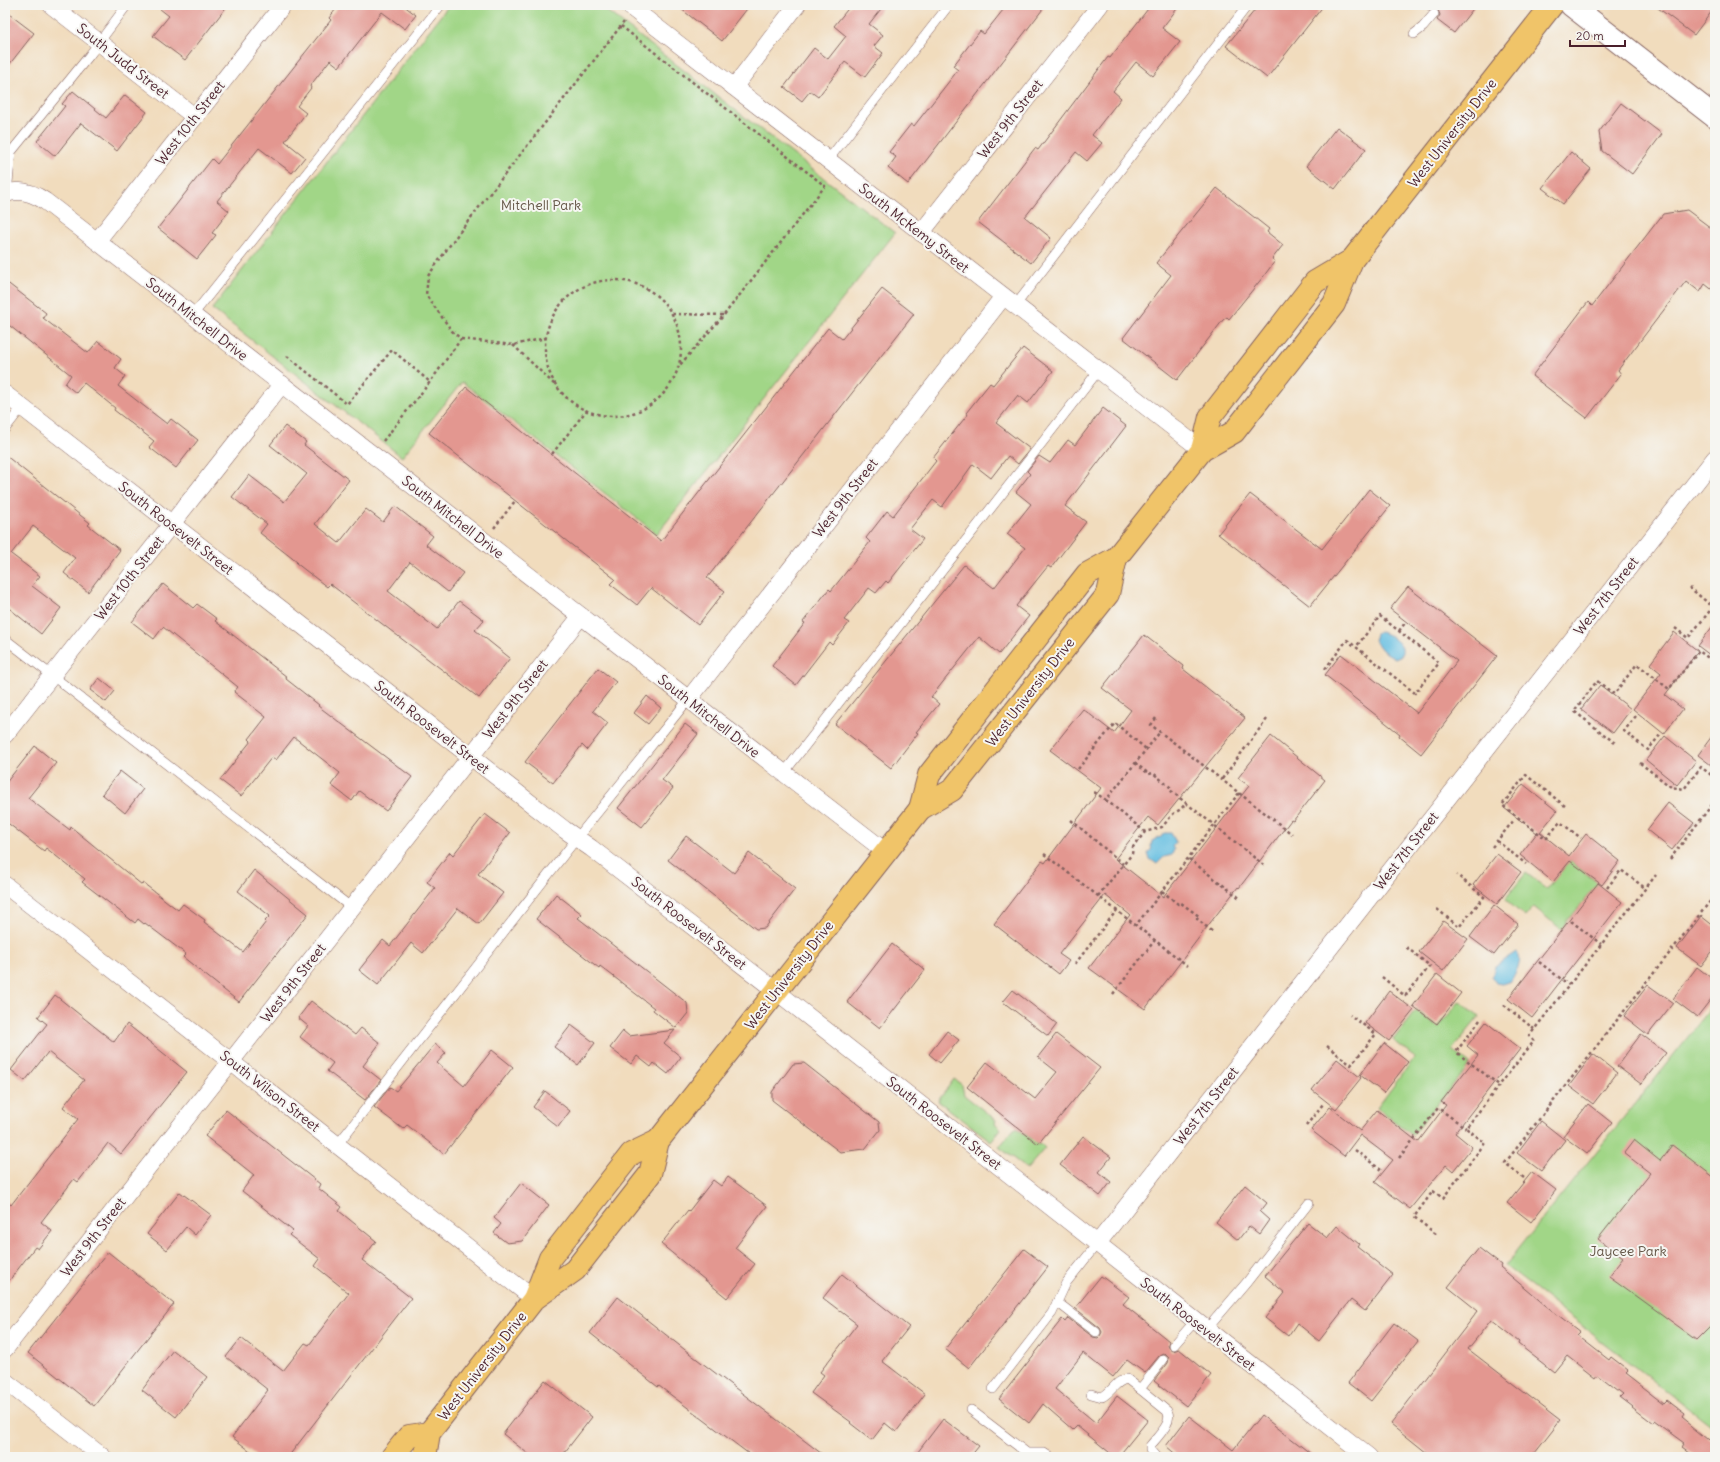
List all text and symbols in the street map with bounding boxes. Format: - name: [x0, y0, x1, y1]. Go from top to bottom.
- street label: South Judd Street: [73, 19, 173, 103]
- scale bar: [1570, 22, 1625, 48]
- text: 20 m: [1576, 28, 1604, 43]
- street label: West University Drive: [1404, 75, 1500, 191]
- street label: West 9th Street: [973, 76, 1047, 162]
- street label: West 10th Street: [151, 77, 229, 169]
- street label: South McKemy Street: [855, 179, 973, 277]
- park label: Mitchell Park: [501, 196, 581, 214]
- street label: South Mitchell Drive: [142, 274, 252, 364]
- street label: West 9th Street: [808, 455, 882, 541]
- street label: South Mitchell Drive: [398, 472, 508, 562]
- street label: South Roosevelt Street: [115, 477, 237, 579]
- street label: West 10th Street: [90, 532, 168, 624]
- street label: West 7th Street: [1570, 553, 1642, 639]
- street label: West University Drive: [982, 634, 1078, 750]
- street label: West 9th Street: [478, 656, 552, 742]
- street label: South Mitchell Drive: [654, 671, 764, 761]
- street label: South Roosevelt Street: [371, 676, 493, 778]
- street label: West 7th Street: [1370, 808, 1442, 894]
- street label: South Roosevelt Street: [628, 872, 750, 974]
- street label: West University Drive: [741, 917, 837, 1033]
- street label: West 9th Street: [256, 940, 330, 1026]
- street label: South Wilson Street: [216, 1046, 324, 1136]
- street label: West 7th Street: [1170, 1063, 1242, 1149]
- street label: South Roosevelt Street: [883, 1072, 1005, 1174]
- street label: West 9th Street: [56, 1194, 130, 1280]
- park label: Jaycee Park: [1589, 1242, 1667, 1260]
- street label: South Roosevelt Street: [1137, 1273, 1259, 1375]
- street label: West University Drive: [434, 1308, 530, 1424]

